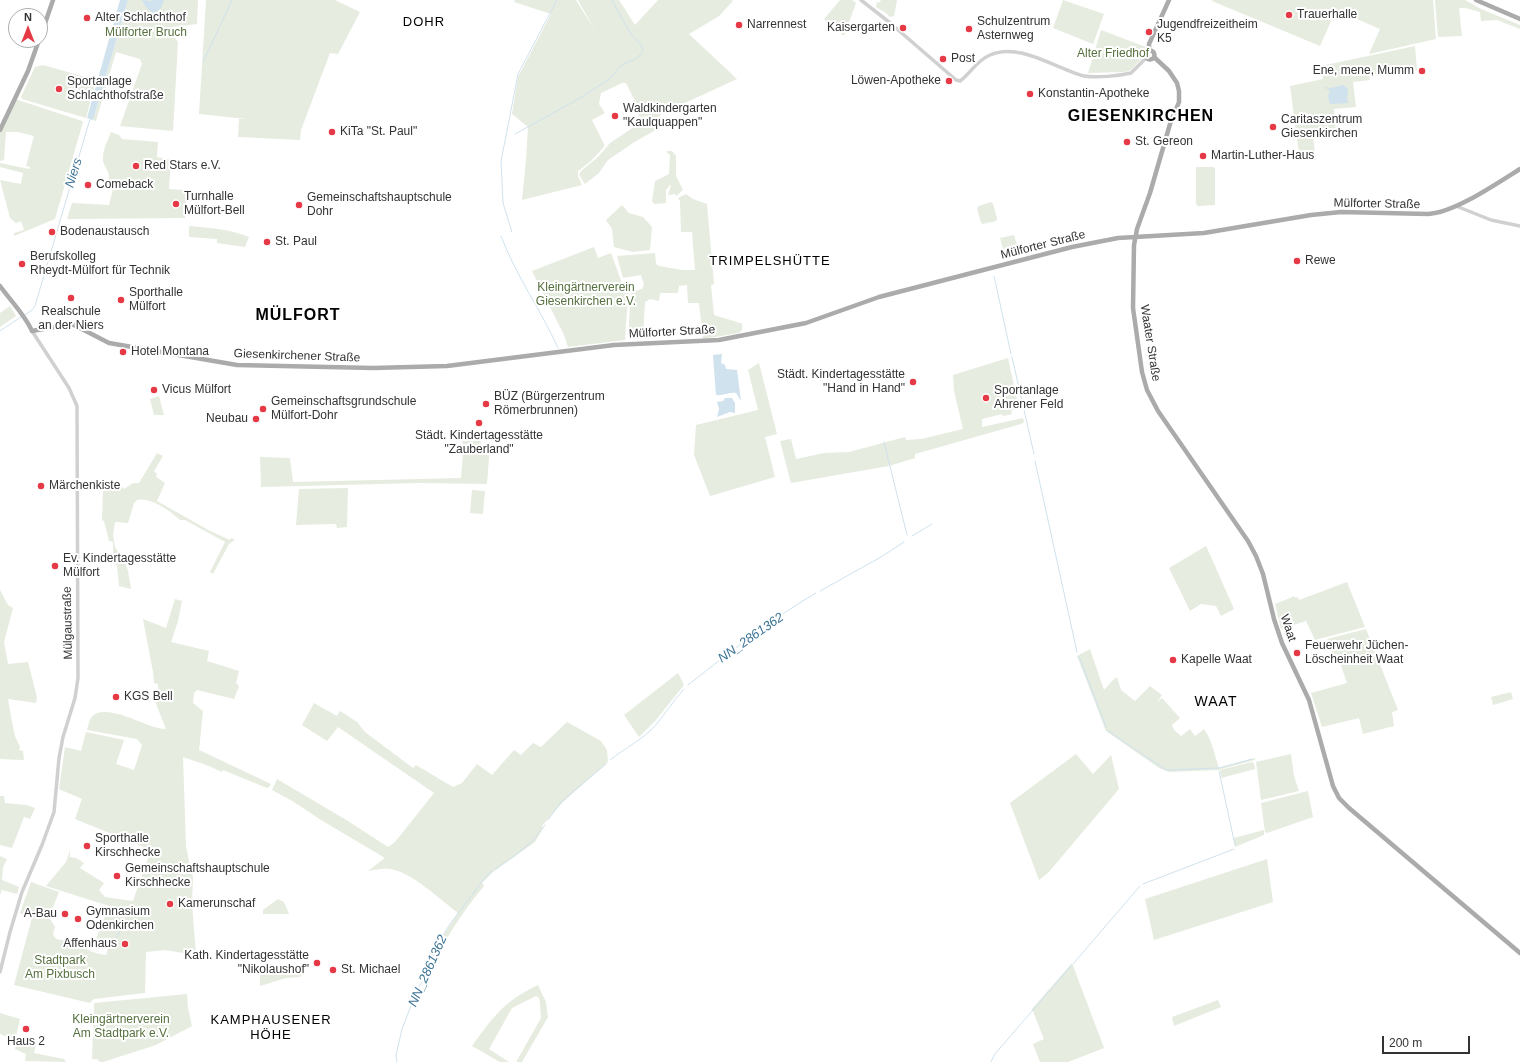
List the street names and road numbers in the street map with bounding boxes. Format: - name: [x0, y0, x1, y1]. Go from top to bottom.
- street label: Mülforter Straße: [1334, 196, 1420, 212]
- street label: Mülforter Straße: [999, 228, 1087, 262]
- street label: Waater Straße: [1137, 304, 1163, 382]
- street label: Mülforter Straße: [628, 323, 716, 341]
- street label: Giesenkirchener Straße: [233, 347, 361, 365]
- street label: Mülgaustraße: [60, 586, 76, 660]
- street label: Waat: [1277, 613, 1299, 643]

